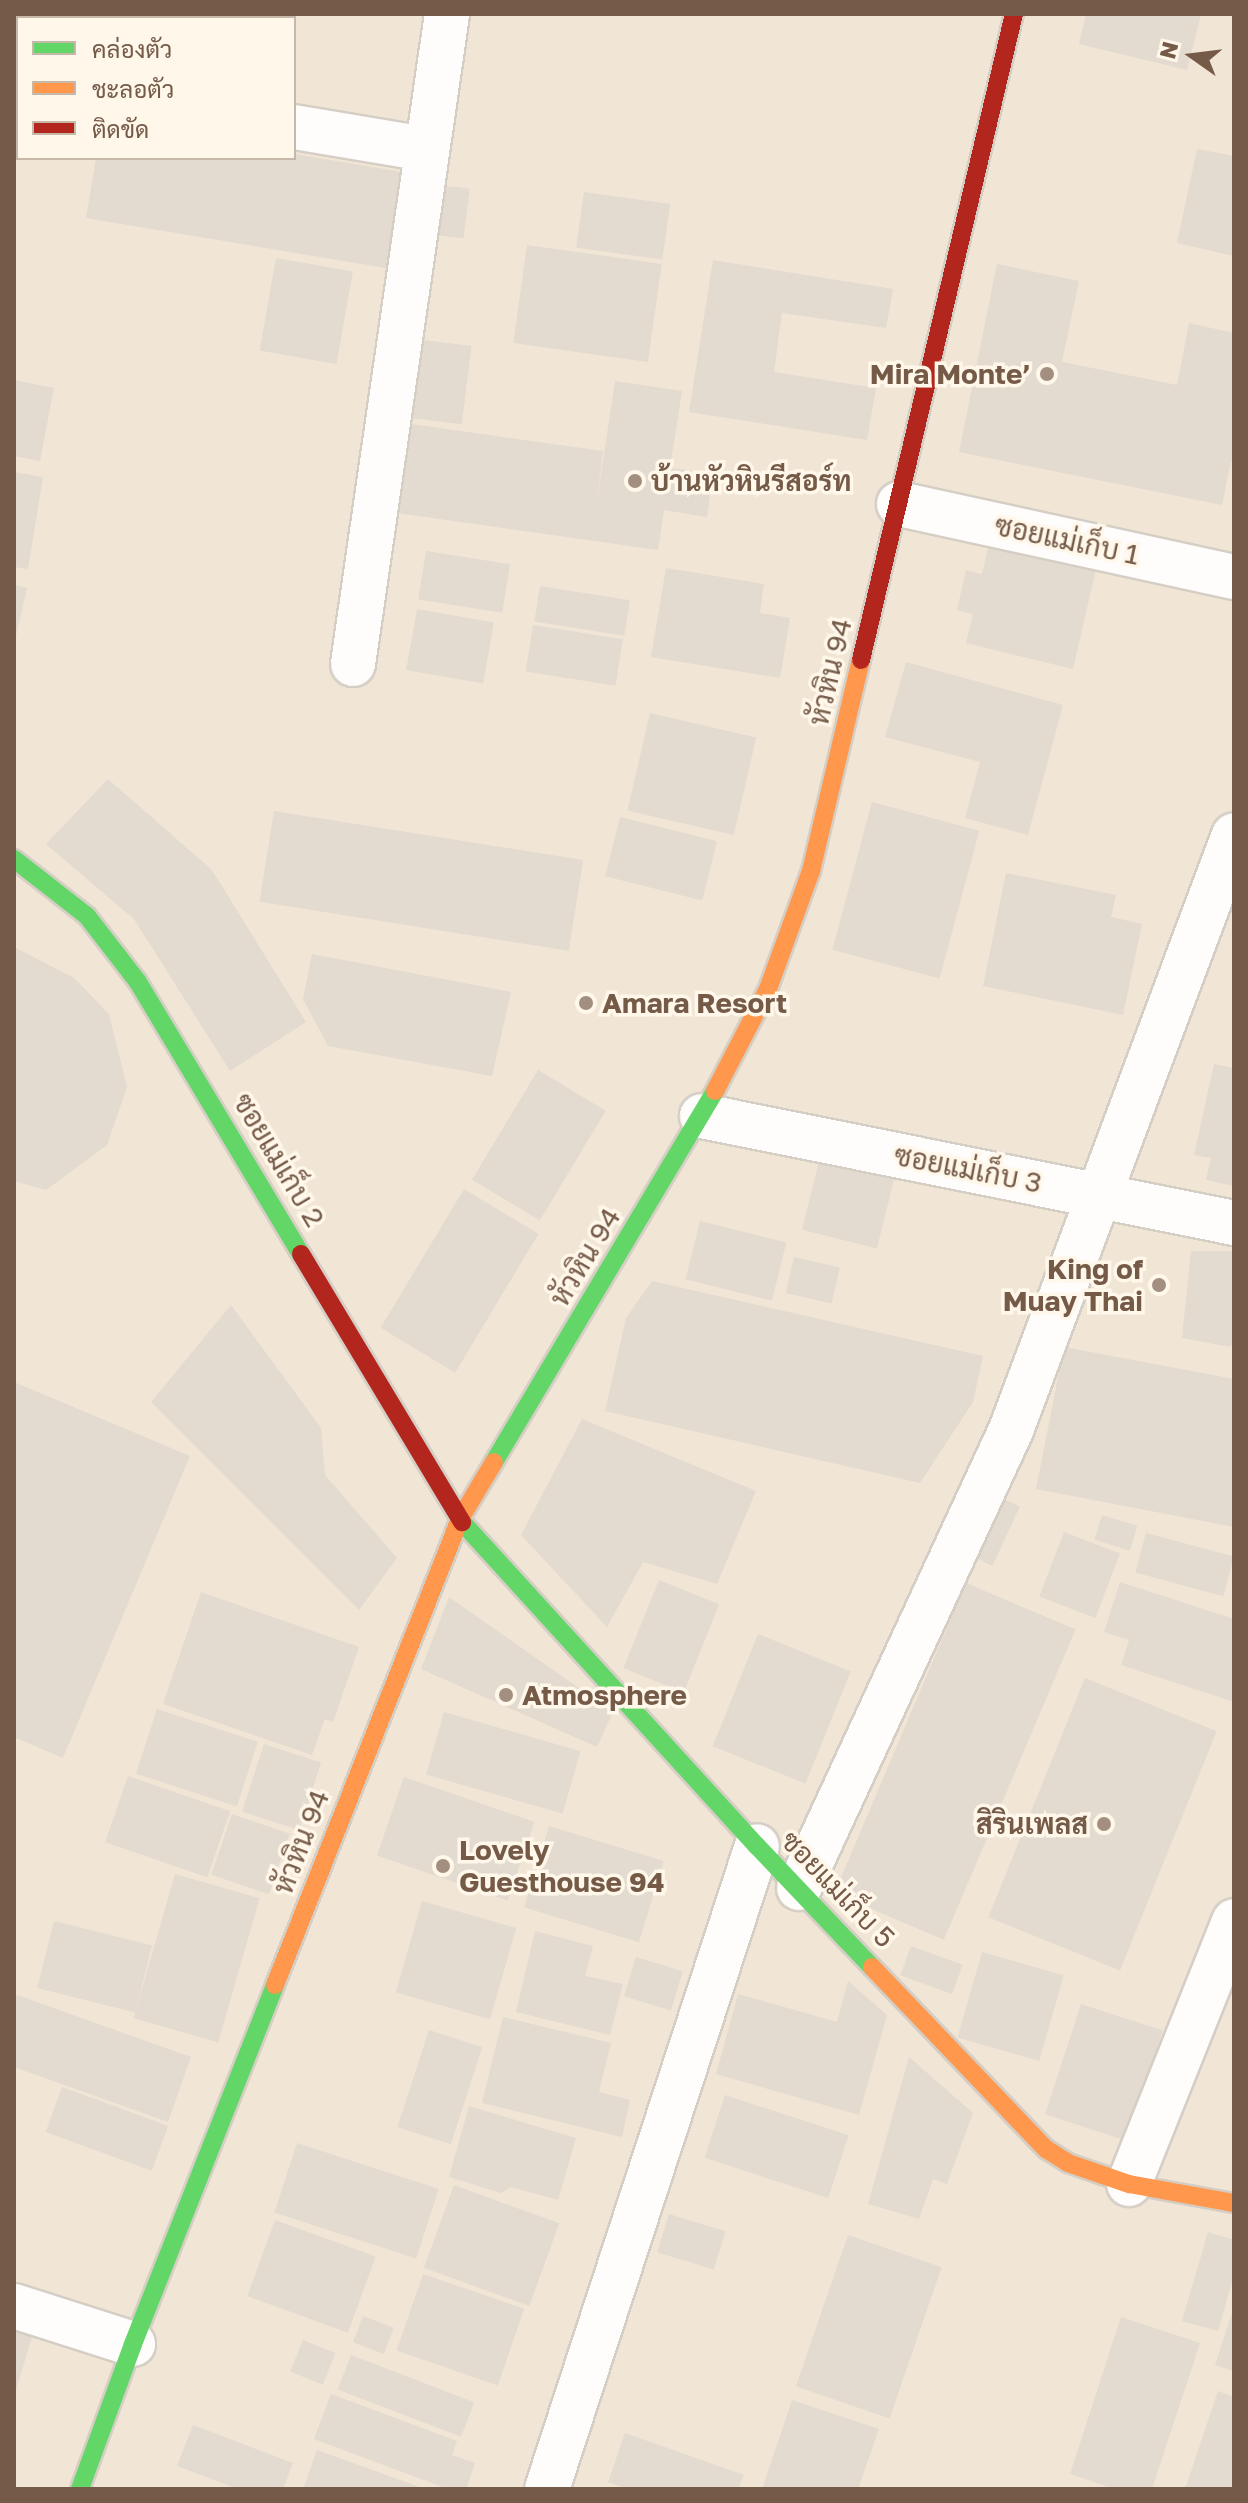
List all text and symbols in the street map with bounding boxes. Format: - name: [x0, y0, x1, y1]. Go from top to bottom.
- legend: [16, 16, 296, 160]
- north arrow: [1152, 16, 1232, 96]
- text: คล่องตัว: [92, 34, 172, 63]
- text: N: [1153, 39, 1183, 61]
- text: ชะลอตัว: [92, 74, 174, 103]
- text: ติดขัด: [92, 114, 149, 143]
- place label: Mira Monte’: [870, 357, 1031, 391]
- marker: Mira Monte’: [1038, 365, 1056, 383]
- place label: บ้านหัวหินรีสอร์ท: [651, 464, 852, 498]
- marker: บ้านหัวหินรีสอร์ท: [626, 472, 644, 490]
- street label: ซอยแม่เก็บ 1: [992, 508, 1142, 572]
- street label: หัวหิน 94: [801, 615, 859, 729]
- place label: Amara Resort: [602, 986, 787, 1020]
- marker: Amara Resort: [577, 994, 595, 1012]
- street label: ซอยแม่เก็บ 2: [226, 1087, 332, 1233]
- street label: ซอยแม่เก็บ 3: [891, 1138, 1045, 1200]
- street label: หัวหิน 94: [543, 1202, 627, 1312]
- place label: King of Muay Thai: [1003, 1252, 1143, 1318]
- marker: King of Muay Thai: [1150, 1276, 1168, 1294]
- place label: Atmosphere: [522, 1678, 687, 1712]
- marker: Atmosphere: [497, 1686, 515, 1704]
- street label: หัวหิน 94: [266, 1785, 336, 1899]
- place label: สิรินเพลส: [976, 1807, 1088, 1841]
- marker: สิรินเพลส: [1095, 1815, 1113, 1833]
- street label: ซอยแม่เก็บ 5: [774, 1824, 902, 1954]
- place label: Lovely Guesthouse 94: [459, 1833, 664, 1899]
- marker: Lovely Guesthouse 94: [434, 1857, 452, 1875]

